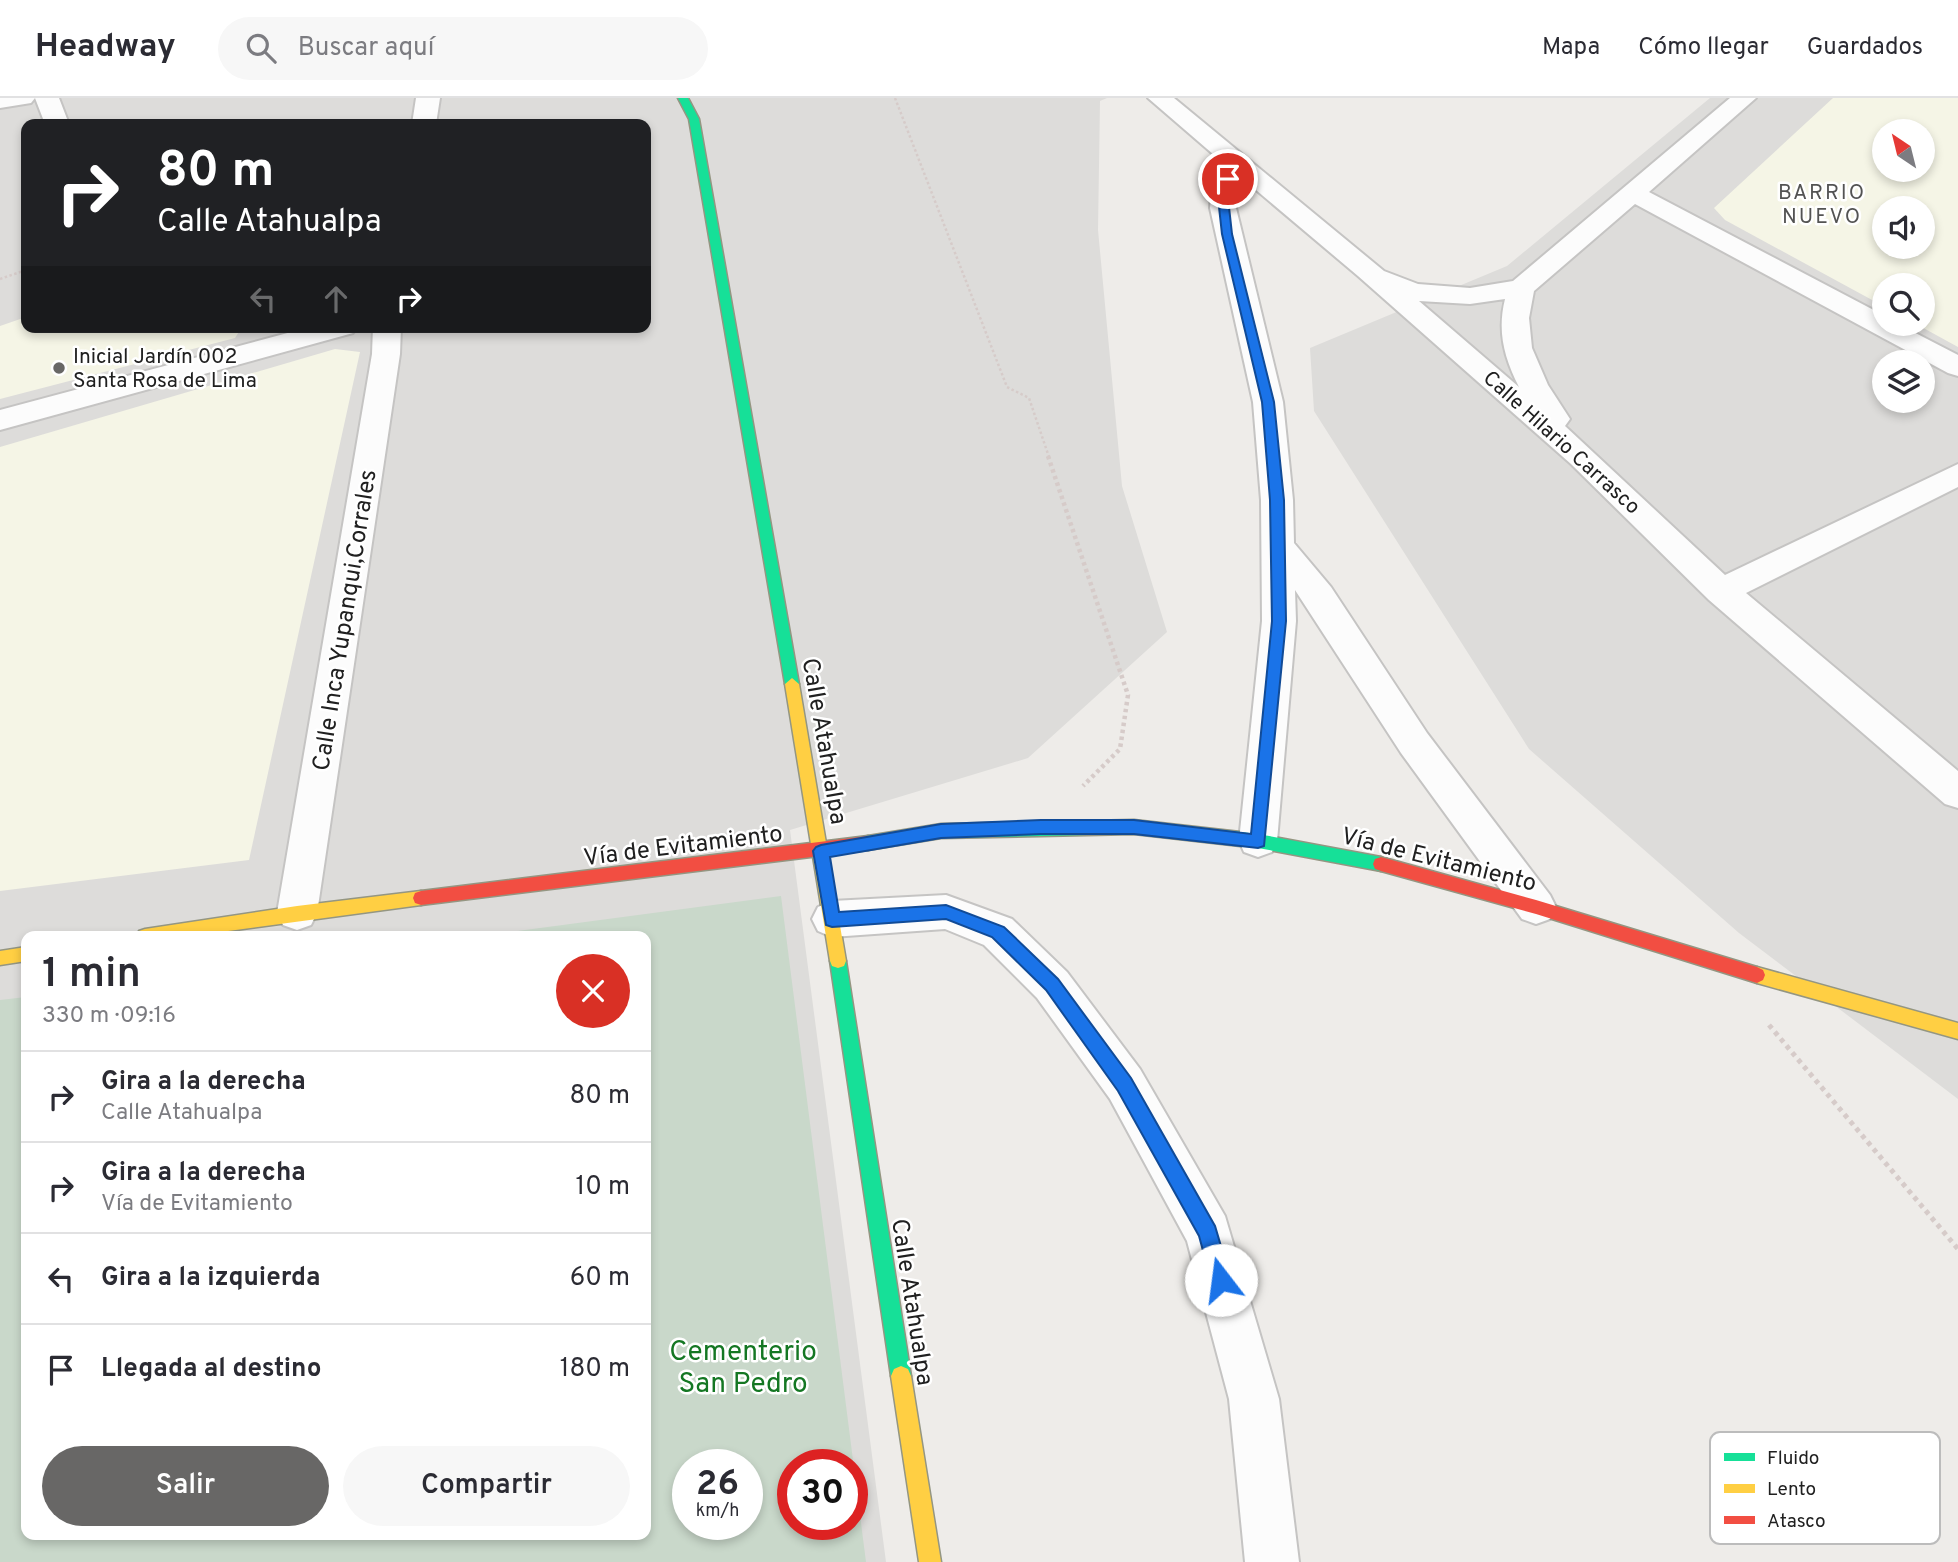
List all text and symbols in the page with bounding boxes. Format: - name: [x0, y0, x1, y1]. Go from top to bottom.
- search box: [218, 17, 708, 80]
- text: Headway: [35, 27, 176, 69]
- icon: search: [242, 29, 280, 67]
- text: Buscar aquí: [298, 32, 434, 65]
- text: Mapa: [1542, 33, 1600, 63]
- text: Cómo llegar: [1638, 33, 1769, 63]
- text: Guardados: [1807, 33, 1923, 63]
- north arrow: [1872, 119, 1936, 182]
- map controls: [1872, 119, 1935, 413]
- text: 80 m: [157, 142, 274, 204]
- icon: right: [42, 147, 133, 238]
- pin: [1198, 149, 1258, 209]
- icon: arrive: [1209, 160, 1247, 198]
- district label: BARRIO NUEVO: [1778, 180, 1866, 231]
- button: sound: [1872, 196, 1935, 259]
- text: Calle Atahualpa: [157, 203, 382, 243]
- button: search: [1872, 273, 1935, 336]
- icon: left: [244, 280, 282, 318]
- icon: ahead: [317, 280, 355, 318]
- icon: right: [390, 280, 428, 318]
- place label: Inicial Jardín 002 Santa Rosa de Lima: [73, 344, 257, 395]
- button: layers: [1872, 350, 1935, 413]
- marker: Inicial Jardín 002 Santa Rosa de Lima: [51, 360, 67, 376]
- street label: Calle Hilario Carrasco: [1477, 365, 1645, 521]
- street label: Calle Inca Yupanqui,Corrales: [307, 468, 385, 773]
- street label: Calle Atahualpa: [794, 656, 852, 827]
- street label: Vía de Evitamiento: [582, 820, 784, 874]
- street label: Vía de Evitamiento: [1338, 822, 1539, 900]
- text: 1 min: [42, 949, 141, 1002]
- button: close: [556, 954, 630, 1028]
- text: 330 m · 09:16: [42, 1002, 176, 1031]
- text: Gira a la derecha: [101, 1066, 306, 1099]
- icon: right: [42, 1078, 80, 1116]
- text: 80 m: [570, 1080, 630, 1113]
- text: Calle Atahualpa: [101, 1099, 262, 1128]
- text: Gira a la derecha: [101, 1157, 306, 1190]
- icon: right: [42, 1169, 80, 1207]
- text: 10 m: [575, 1171, 630, 1204]
- text: Vía de Evitamiento: [101, 1190, 293, 1219]
- street label: Calle Atahualpa: [883, 1217, 939, 1388]
- position arrow: [1184, 1243, 1258, 1317]
- icon: left: [42, 1260, 80, 1298]
- text: Gira a la izquierda: [101, 1262, 320, 1295]
- text: 60 m: [570, 1262, 630, 1295]
- park label: Cementerio San Pedro: [669, 1335, 817, 1403]
- icon: arrive: [42, 1351, 80, 1389]
- text: Llegada al destino: [101, 1353, 321, 1386]
- text: 180 m: [560, 1353, 630, 1386]
- legend: [1710, 1432, 1940, 1544]
- button: Salir: [42, 1446, 329, 1526]
- button: Compartir: [343, 1446, 630, 1526]
- text: Fluido: [1767, 1447, 1819, 1471]
- speed limit sign: 30: [777, 1449, 868, 1540]
- text: 26: [696, 1463, 739, 1507]
- text: Lento: [1767, 1478, 1816, 1502]
- text: km/h: [696, 1500, 739, 1523]
- text: Atasco: [1767, 1510, 1826, 1534]

